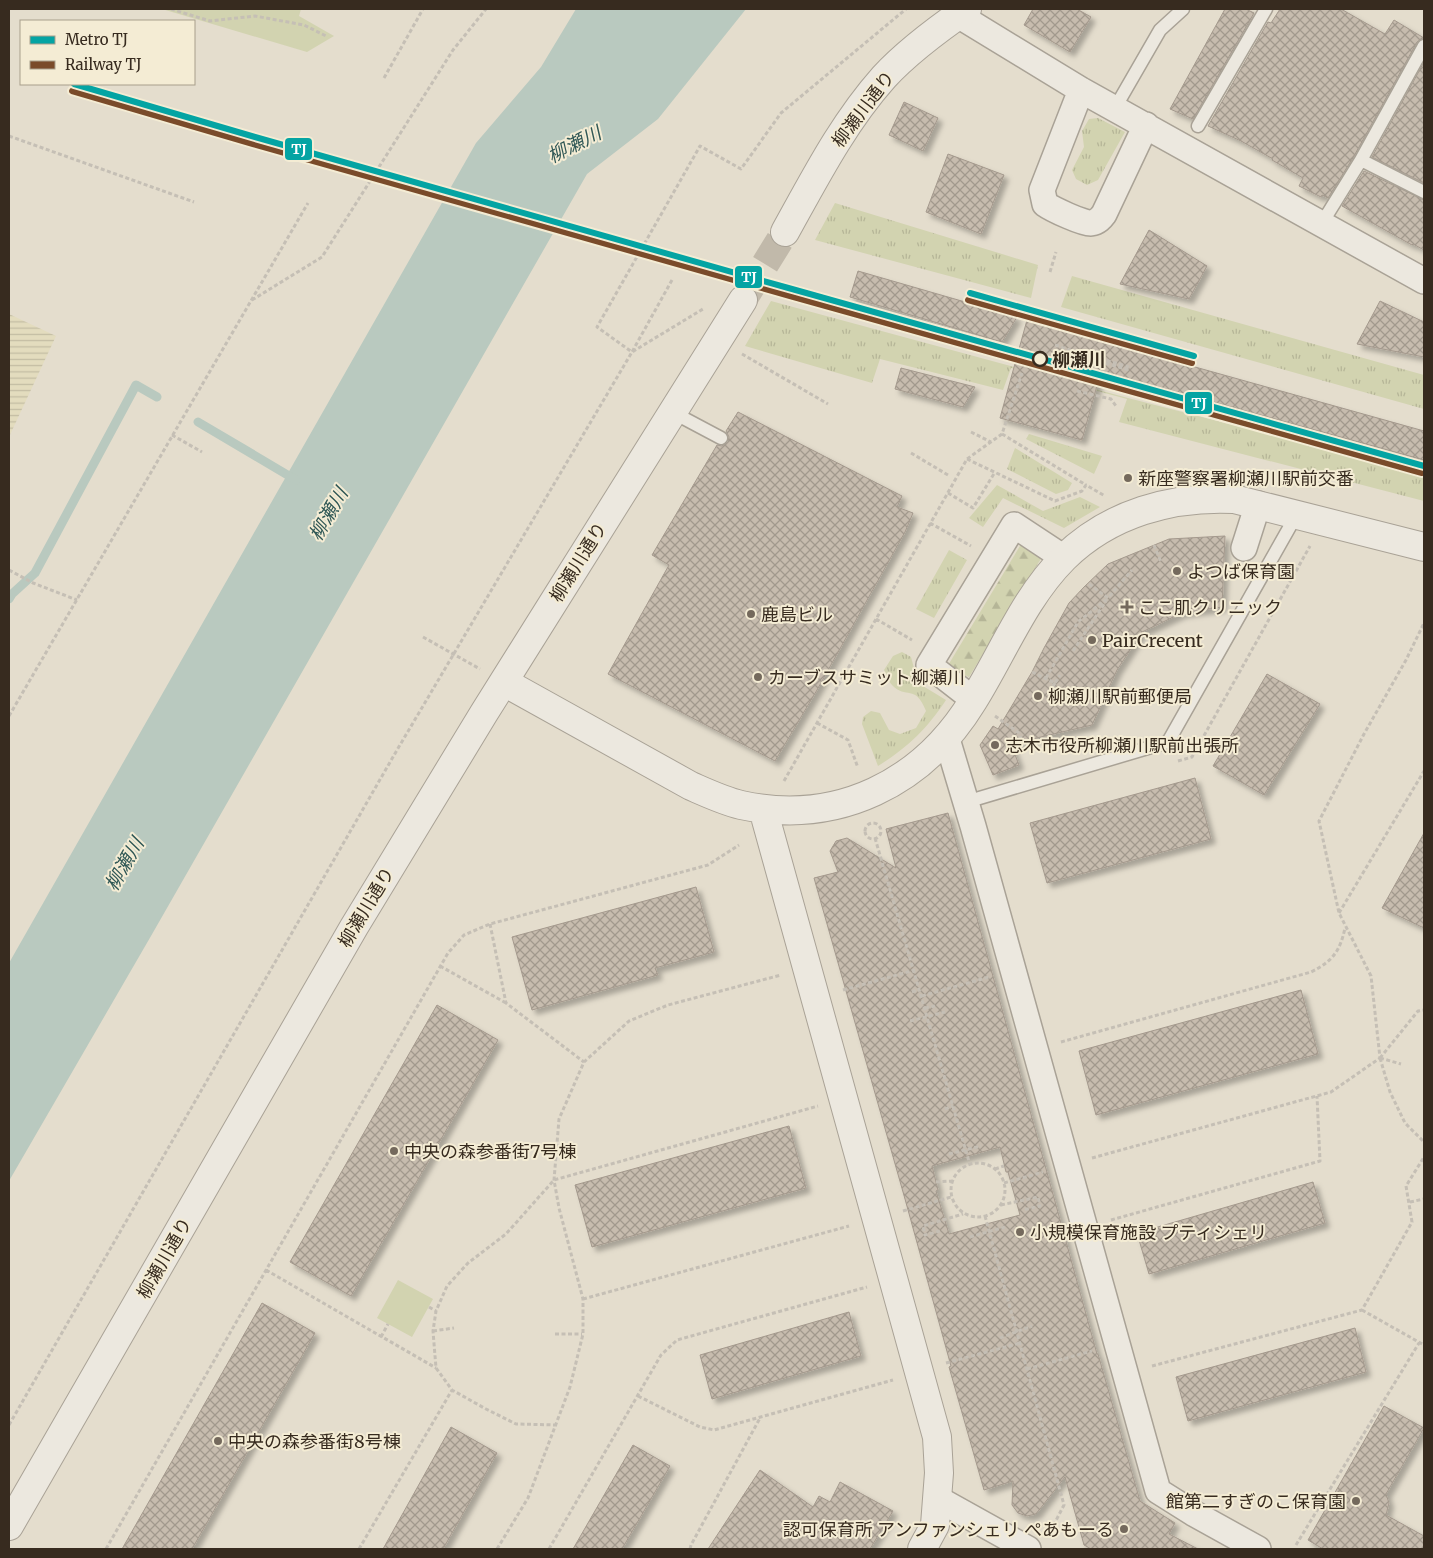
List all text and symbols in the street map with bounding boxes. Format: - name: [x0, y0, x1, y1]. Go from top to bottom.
- legend: [20, 20, 195, 85]
- text: Metro TJ: [65, 30, 129, 49]
- text: Railway TJ: [65, 55, 142, 74]
- street label: 柳瀬川通り: [827, 66, 899, 152]
- water label: 柳瀬川: [543, 119, 607, 168]
- line badge: TJ: [284, 137, 313, 161]
- text: TJ: [291, 140, 307, 158]
- line badge: TJ: [734, 265, 763, 289]
- text: TJ: [741, 268, 757, 286]
- place label: 柳瀬川: [1052, 348, 1106, 371]
- marker: 柳瀬川: [1032, 351, 1048, 367]
- line badge: TJ: [1184, 391, 1213, 415]
- text: TJ: [1191, 394, 1207, 412]
- place label: 新座警察署柳瀬川駅前交番: [1138, 467, 1354, 490]
- marker: 新座警察署柳瀬川駅前交番: [1122, 472, 1134, 484]
- water label: 柳瀬川: [303, 482, 354, 545]
- street label: 柳瀬川通り: [544, 518, 612, 606]
- place label: よつば保育園: [1187, 560, 1295, 583]
- marker: よつば保育園: [1171, 565, 1183, 577]
- place label: ここ肌クリニック: [1138, 596, 1282, 619]
- marker: ここ肌クリニック: [1120, 600, 1134, 614]
- place label: 鹿島ビル: [761, 603, 833, 626]
- marker: 鹿島ビル: [745, 608, 757, 620]
- place label: PairCrecent: [1102, 629, 1203, 652]
- marker: PairCrecent: [1086, 634, 1098, 646]
- place label: カーブスサミット柳瀬川: [768, 666, 965, 689]
- marker: カーブスサミット柳瀬川: [752, 671, 764, 683]
- place label: 柳瀬川駅前郵便局: [1048, 685, 1192, 708]
- marker: 柳瀬川駅前郵便局: [1032, 690, 1044, 702]
- place label: 志木市役所柳瀬川駅前出張所: [1005, 734, 1239, 757]
- marker: 志木市役所柳瀬川駅前出張所: [989, 739, 1001, 751]
- water label: 柳瀬川: [99, 832, 150, 895]
- street label: 柳瀬川通り: [333, 863, 399, 951]
- place label: 中央の森参番街7号棟: [404, 1140, 576, 1163]
- marker: 中央の森参番街7号棟: [388, 1145, 400, 1157]
- street label: 柳瀬川通り: [132, 1213, 196, 1303]
- place label: 小規模保育施設 プティシェリ: [1030, 1221, 1267, 1244]
- marker: 小規模保育施設 プティシェリ: [1014, 1226, 1026, 1238]
- place label: 中央の森参番街8号棟: [228, 1430, 401, 1453]
- marker: 中央の森参番街8号棟: [212, 1435, 224, 1447]
- place label: 館第二すぎのこ保育園: [1166, 1490, 1346, 1513]
- marker: 館第二すぎのこ保育園: [1350, 1495, 1362, 1507]
- place label: 認可保育所 アンファンシェリ ぺあもーる: [783, 1518, 1114, 1541]
- marker: 認可保育所 アンファンシェリ ぺあもーる: [1118, 1523, 1130, 1535]

